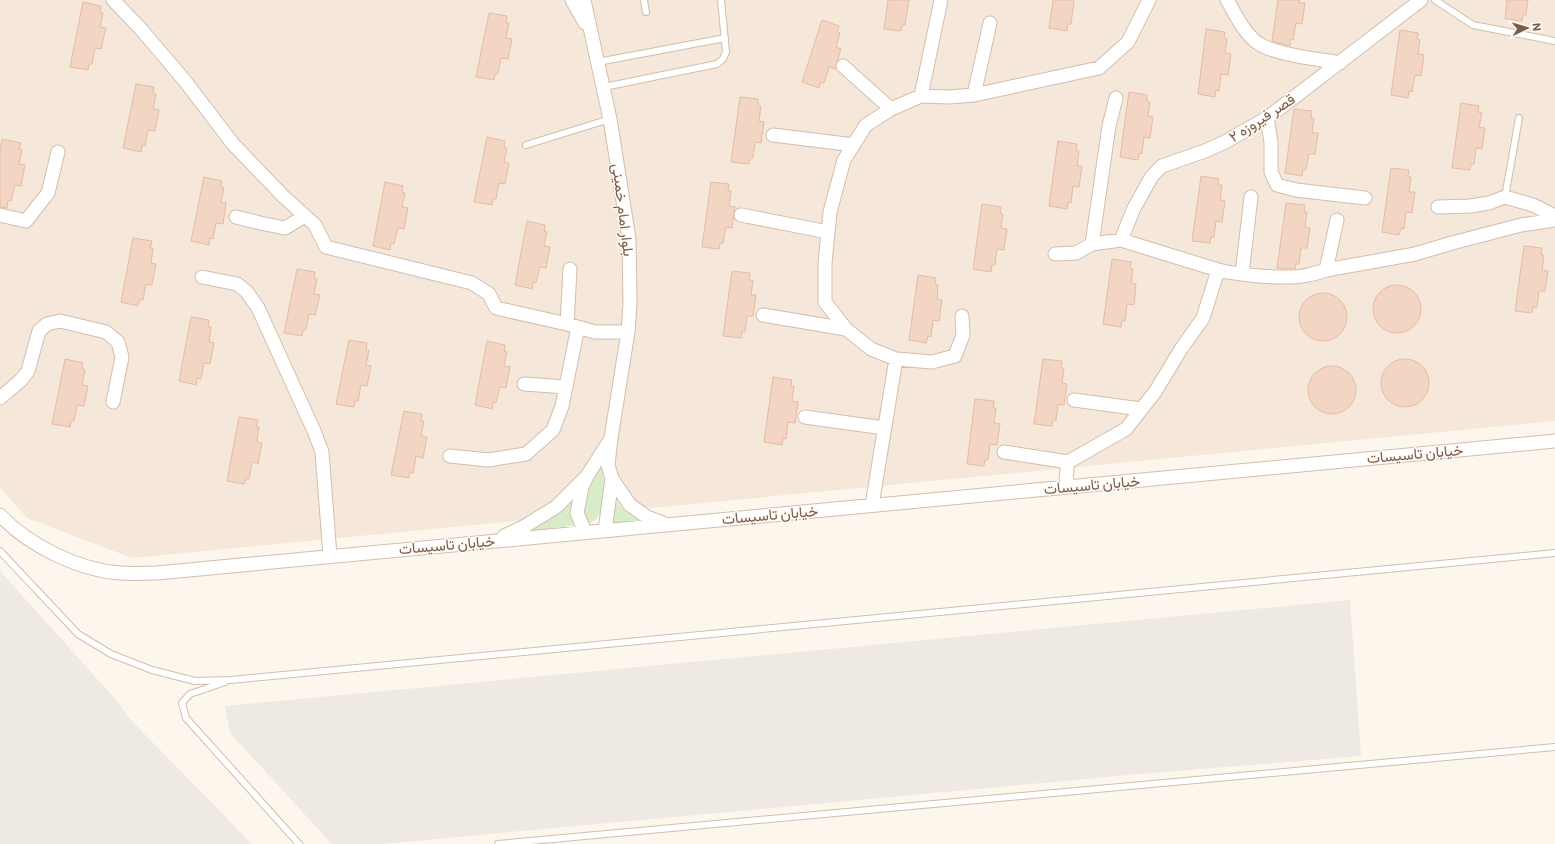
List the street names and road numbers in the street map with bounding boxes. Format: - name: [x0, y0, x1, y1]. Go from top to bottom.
- street label: قصر فیروزه ۲: [1225, 89, 1299, 146]
- street label: بلوار امام خمینی: [607, 162, 639, 258]
- street label: خیابان تاسیسات: [1366, 440, 1464, 467]
- street label: خیابان تاسیسات: [1043, 471, 1141, 498]
- street label: خیابان تاسیسات: [721, 501, 819, 528]
- street label: خیابان تاسیسات: [398, 531, 496, 558]

